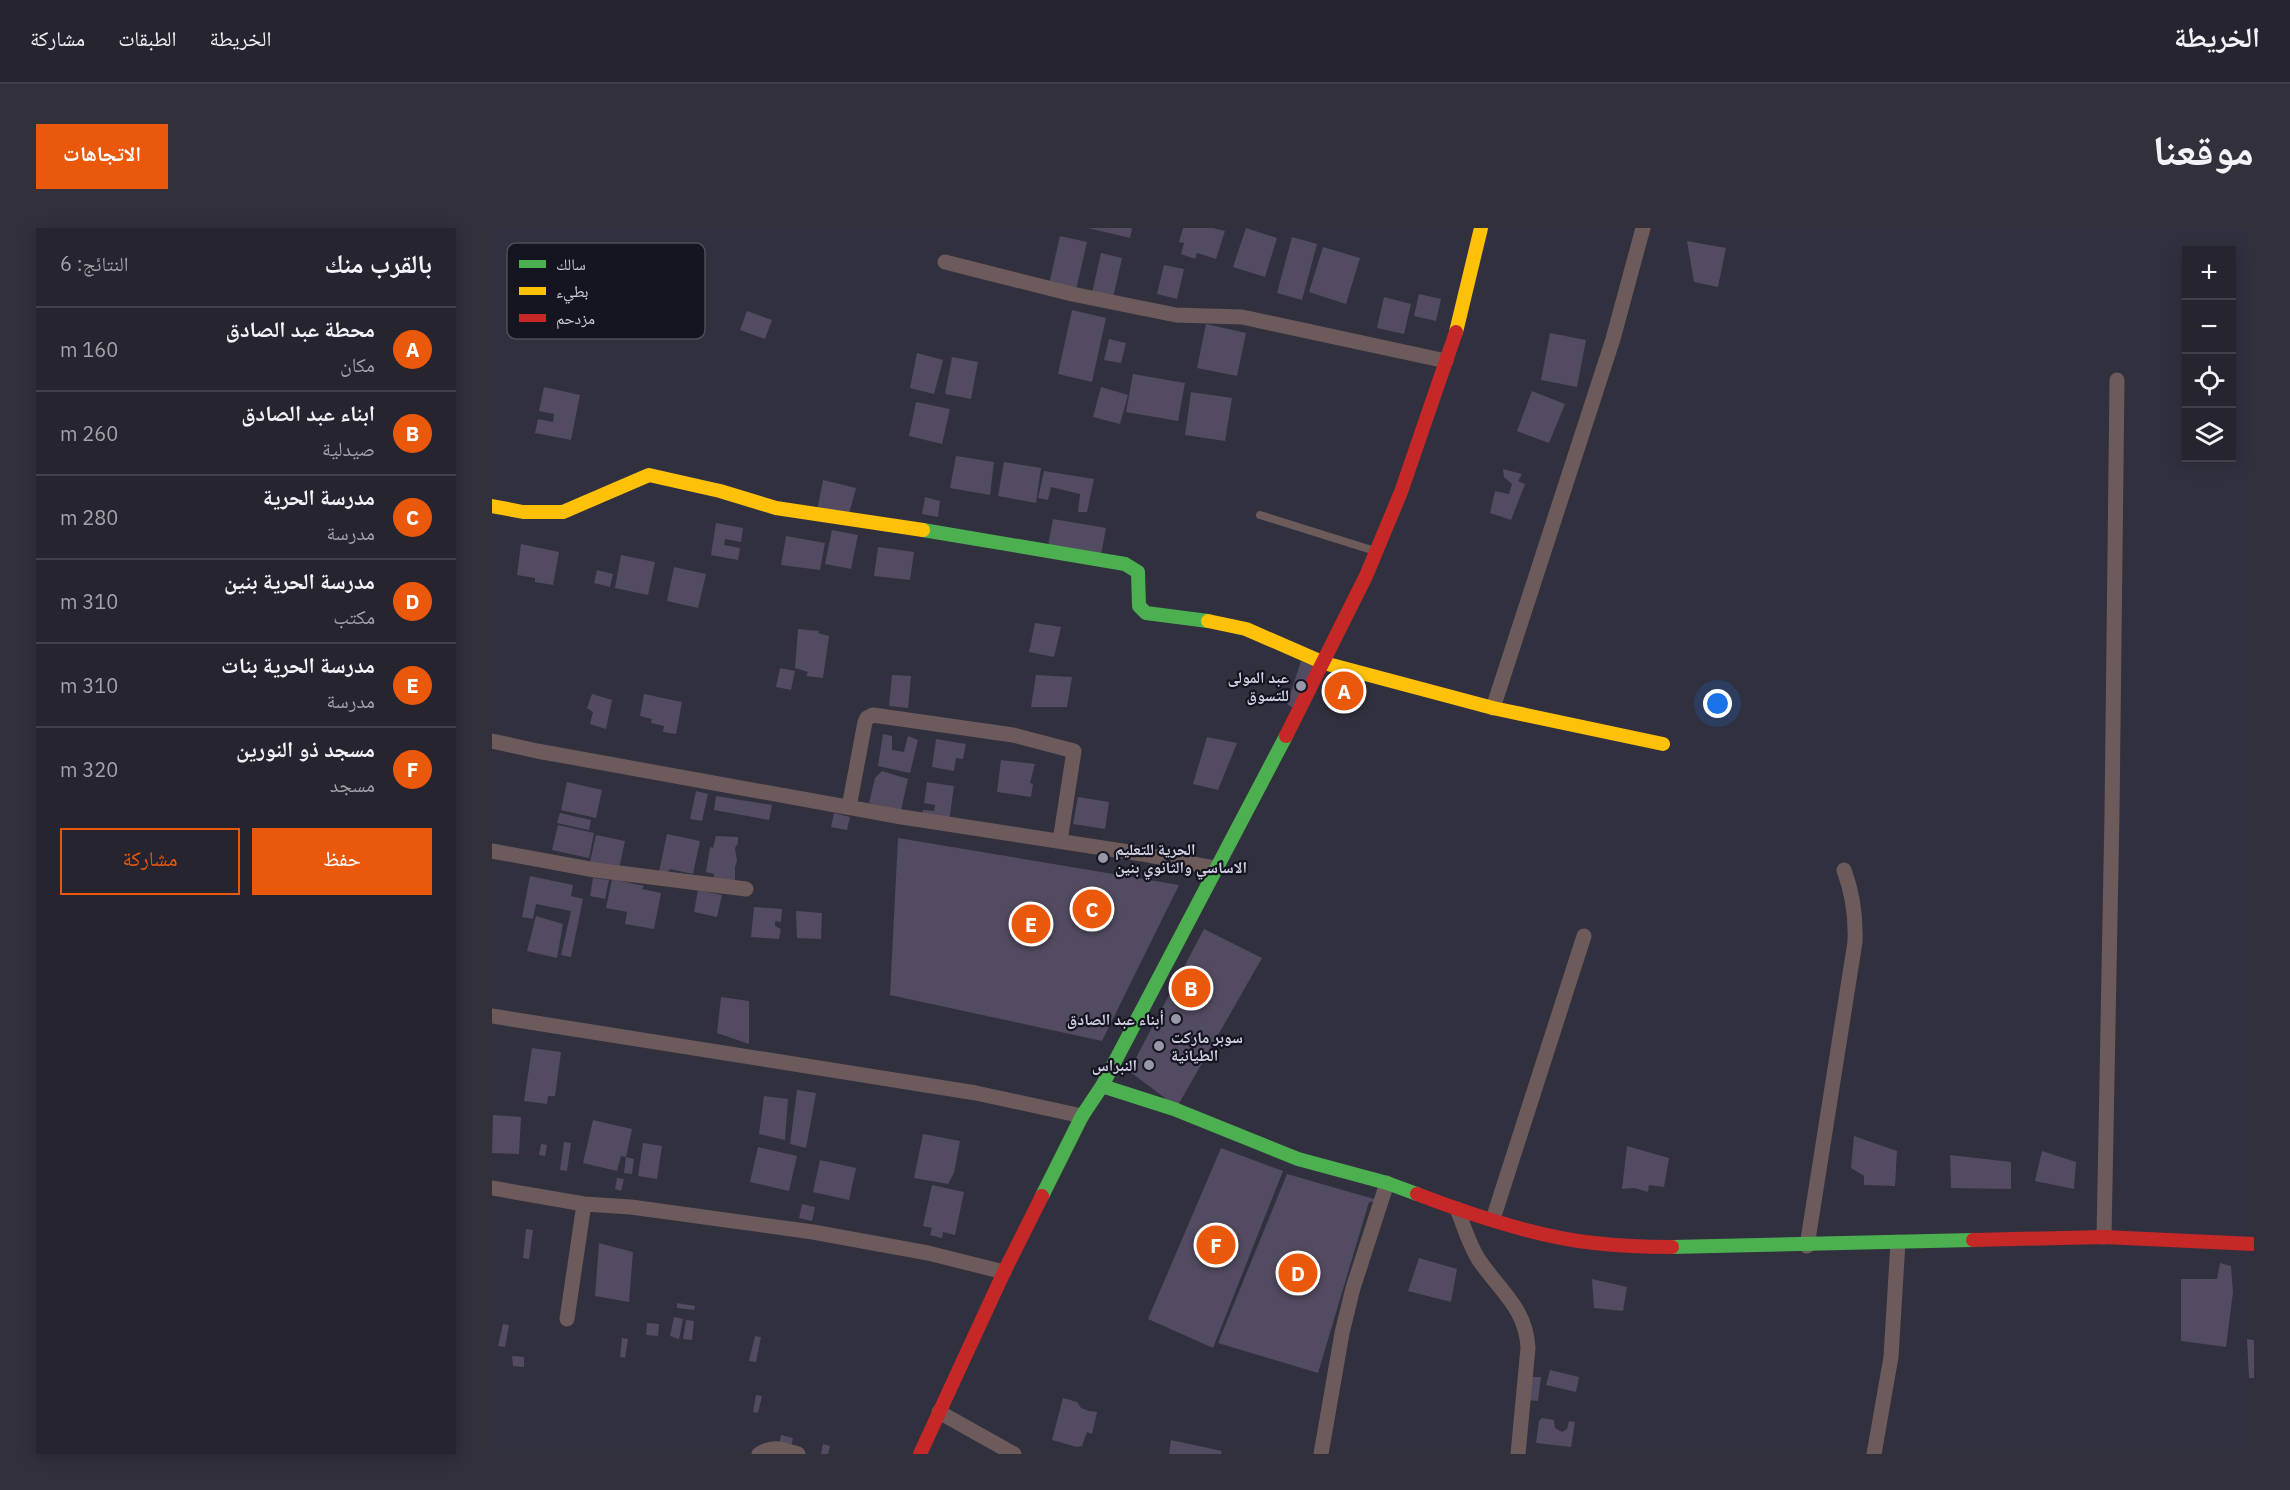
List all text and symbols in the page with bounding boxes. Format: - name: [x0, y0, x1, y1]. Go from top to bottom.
- text: الخريطة: [2174, 18, 2260, 55]
- text: مشاركة: [30, 24, 85, 52]
- text: الطبقات: [118, 24, 177, 52]
- text: الخريطة: [210, 24, 271, 52]
- text: موقعنا: [2153, 122, 2254, 177]
- button: الاتجاهات: [36, 124, 168, 189]
- legend: [507, 243, 705, 339]
- text: بالقرب منك: [324, 246, 432, 280]
- map controls: [2182, 246, 2236, 462]
- button: +: [2182, 246, 2236, 300]
- text: النتائج: 6: [60, 250, 128, 277]
- text: سالك: [556, 254, 586, 274]
- text: بطيء: [556, 281, 588, 304]
- button: −: [2182, 300, 2236, 354]
- text: مزدحم: [556, 308, 595, 329]
- text: محطة عبد الصادق: [226, 314, 375, 343]
- text: 160 m: [60, 336, 118, 363]
- text: A: [406, 336, 419, 363]
- text: مكان: [340, 351, 375, 378]
- button: locate: [2182, 354, 2236, 408]
- text: ابناء عبد الصادق: [241, 398, 375, 427]
- button: layers: [2182, 408, 2236, 462]
- text: 260 m: [60, 420, 118, 447]
- text: B: [406, 420, 419, 447]
- text: صيدلية: [322, 435, 375, 462]
- text: مدرسة الحرية: [263, 482, 375, 511]
- text: 280 m: [60, 504, 118, 531]
- text: C: [406, 504, 419, 531]
- text: مدرسة: [326, 519, 375, 546]
- text: مدرسة الحرية بنين: [224, 566, 375, 595]
- text: 310 m: [60, 588, 118, 615]
- text: D: [406, 588, 419, 615]
- text: مكتب: [333, 603, 375, 630]
- text: مدرسة الحرية بنات: [221, 650, 375, 679]
- place label: عبد المولى للتسوق: [1228, 667, 1289, 705]
- pin: A: [1324, 668, 1364, 714]
- text: 310 m: [60, 672, 118, 699]
- text: E: [406, 672, 419, 699]
- marker: عبد المولى للتسوق: [1294, 679, 1308, 693]
- text: مدرسة: [326, 687, 375, 714]
- your location: [1703, 689, 1732, 718]
- text: مسجد ذو النورين: [236, 734, 375, 763]
- text: 320 m: [60, 756, 118, 783]
- text: F: [407, 756, 418, 783]
- text: مسجد: [330, 771, 375, 798]
- button: مشاركة: [60, 828, 240, 895]
- button: حفظ: [252, 828, 432, 895]
- place label: الحرية للتعليم الاساسي والثانوي بنين: [1115, 839, 1247, 880]
- marker: الحرية للتعليم الاساسي والثانوي بنين: [1096, 851, 1110, 865]
- pin: C: [1072, 886, 1112, 932]
- pin: E: [1012, 902, 1050, 946]
- pin: B: [1172, 966, 1210, 1011]
- place label: أبناء عبد الصادق: [1067, 1009, 1164, 1029]
- marker: أبناء عبد الصادق: [1169, 1012, 1183, 1026]
- place label: سوبر ماركت الطيانية: [1171, 1027, 1243, 1065]
- marker: سوبر ماركت الطيانية: [1152, 1039, 1166, 1053]
- place label: النبراس: [1092, 1055, 1137, 1075]
- marker: النبراس: [1142, 1058, 1156, 1072]
- pin: F: [1196, 1222, 1236, 1268]
- pin: D: [1278, 1250, 1318, 1296]

